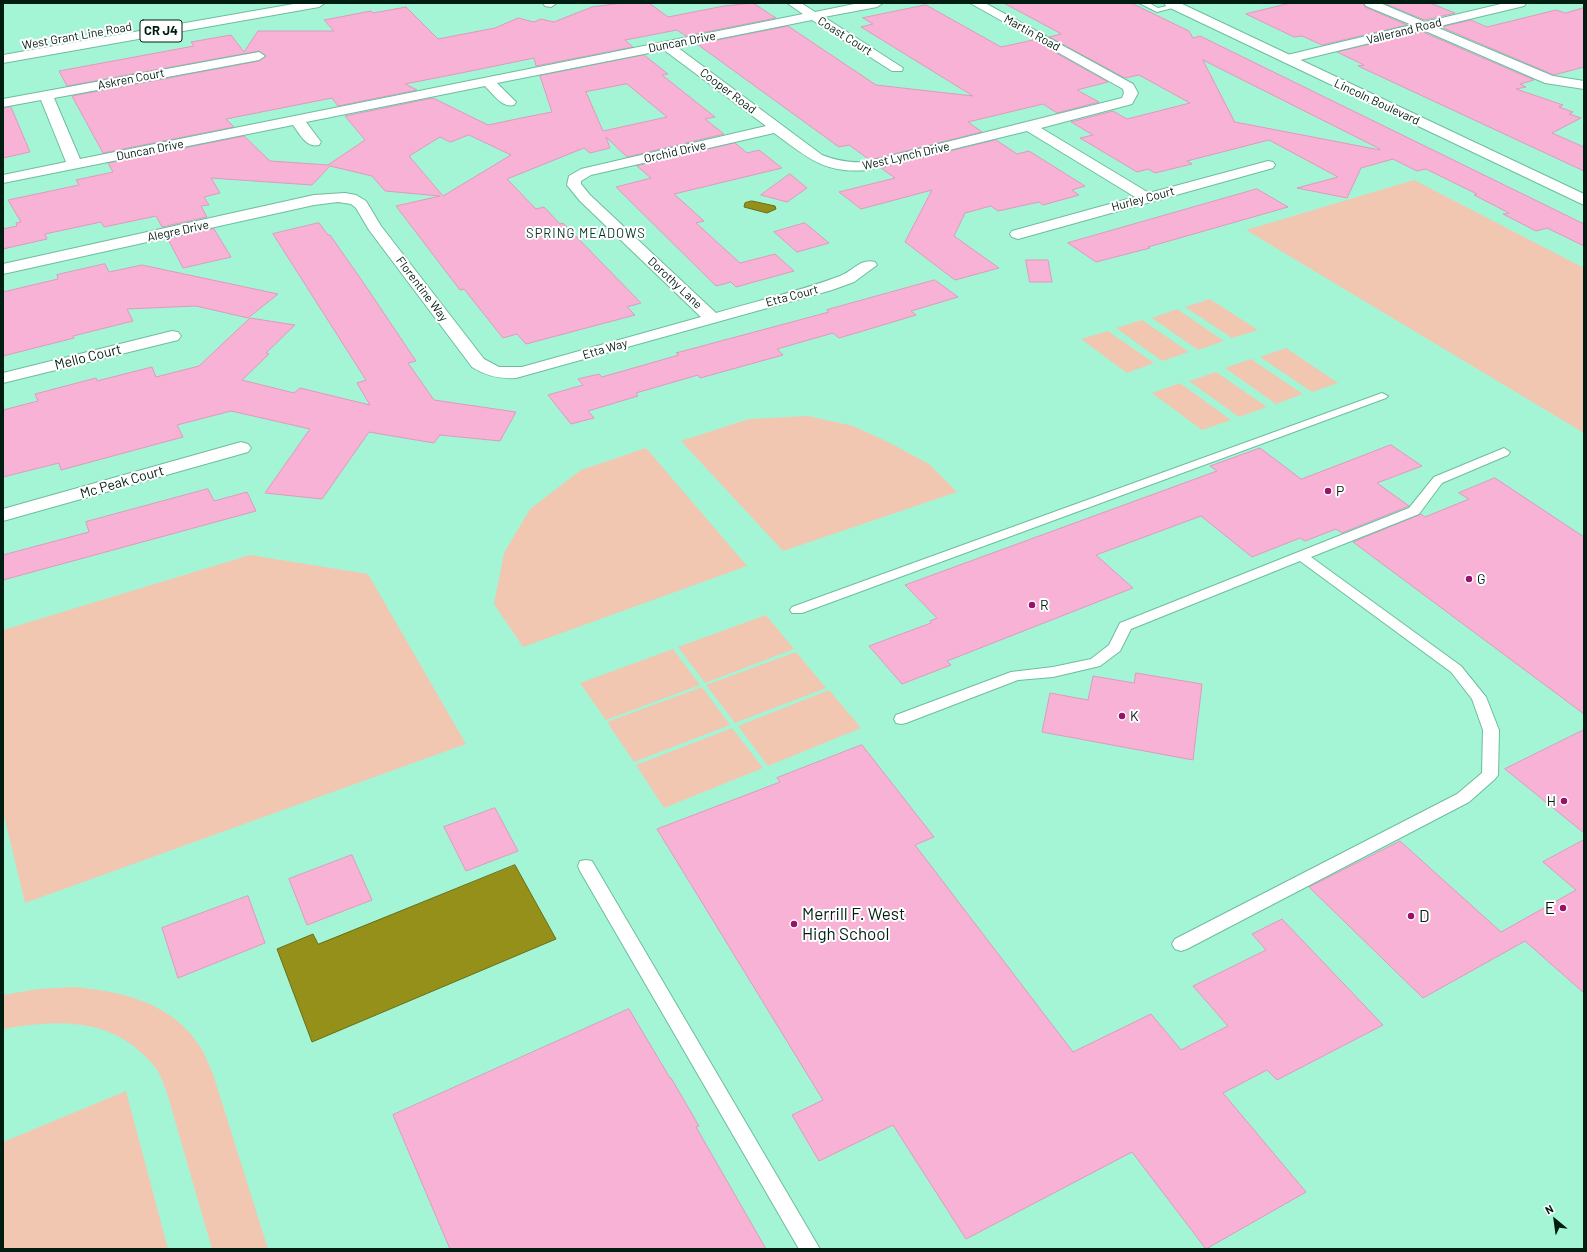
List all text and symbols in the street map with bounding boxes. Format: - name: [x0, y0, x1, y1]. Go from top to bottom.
- street label: Martin Road: [1001, 12, 1063, 54]
- street label: Coast Court: [815, 14, 875, 58]
- street label: Vallerand Road: [1365, 15, 1443, 47]
- street label: West Grant Line Road: [21, 19, 133, 53]
- road number: CR J4: [140, 20, 182, 42]
- street label: Duncan Drive: [647, 28, 717, 56]
- street label: Askren Court: [96, 65, 166, 93]
- street label: Cooper Road: [697, 65, 759, 117]
- street label: Lincoln Boulevard: [1332, 76, 1422, 128]
- street label: Duncan Drive: [115, 136, 185, 164]
- street label: Orchid Drive: [643, 138, 707, 166]
- street label: West Lynch Drive: [861, 139, 951, 173]
- street label: Hurley Court: [1110, 184, 1176, 214]
- street label: Alegre Drive: [146, 217, 210, 245]
- district label: SPRING MEADOWS: [526, 226, 646, 242]
- street label: Florentine Way: [393, 254, 451, 324]
- street label: Dorothy Lane: [645, 254, 705, 312]
- street label: Etta Court: [764, 282, 820, 310]
- street label: Etta Way: [581, 336, 629, 362]
- street label: Mello Court: [53, 341, 123, 373]
- street label: Mc Peak Court: [78, 462, 166, 502]
- place label: P: [1336, 483, 1344, 499]
- marker: P: [1323, 486, 1333, 496]
- place label: G: [1477, 571, 1486, 587]
- marker: G: [1464, 574, 1474, 584]
- place label: R: [1040, 597, 1049, 613]
- marker: R: [1027, 600, 1037, 610]
- place label: K: [1130, 708, 1139, 724]
- marker: K: [1117, 711, 1127, 721]
- place label: H: [1547, 793, 1556, 809]
- marker: H: [1559, 796, 1569, 806]
- place label: E: [1545, 898, 1555, 918]
- marker: E: [1558, 903, 1568, 913]
- place label: Merrill F. West High School: [802, 904, 905, 944]
- place label: D: [1419, 906, 1430, 926]
- marker: D: [1406, 911, 1416, 921]
- marker: Merrill F. West High School: [789, 919, 799, 929]
- north arrow: [1535, 1200, 1575, 1240]
- text: N: [1543, 1202, 1555, 1217]

